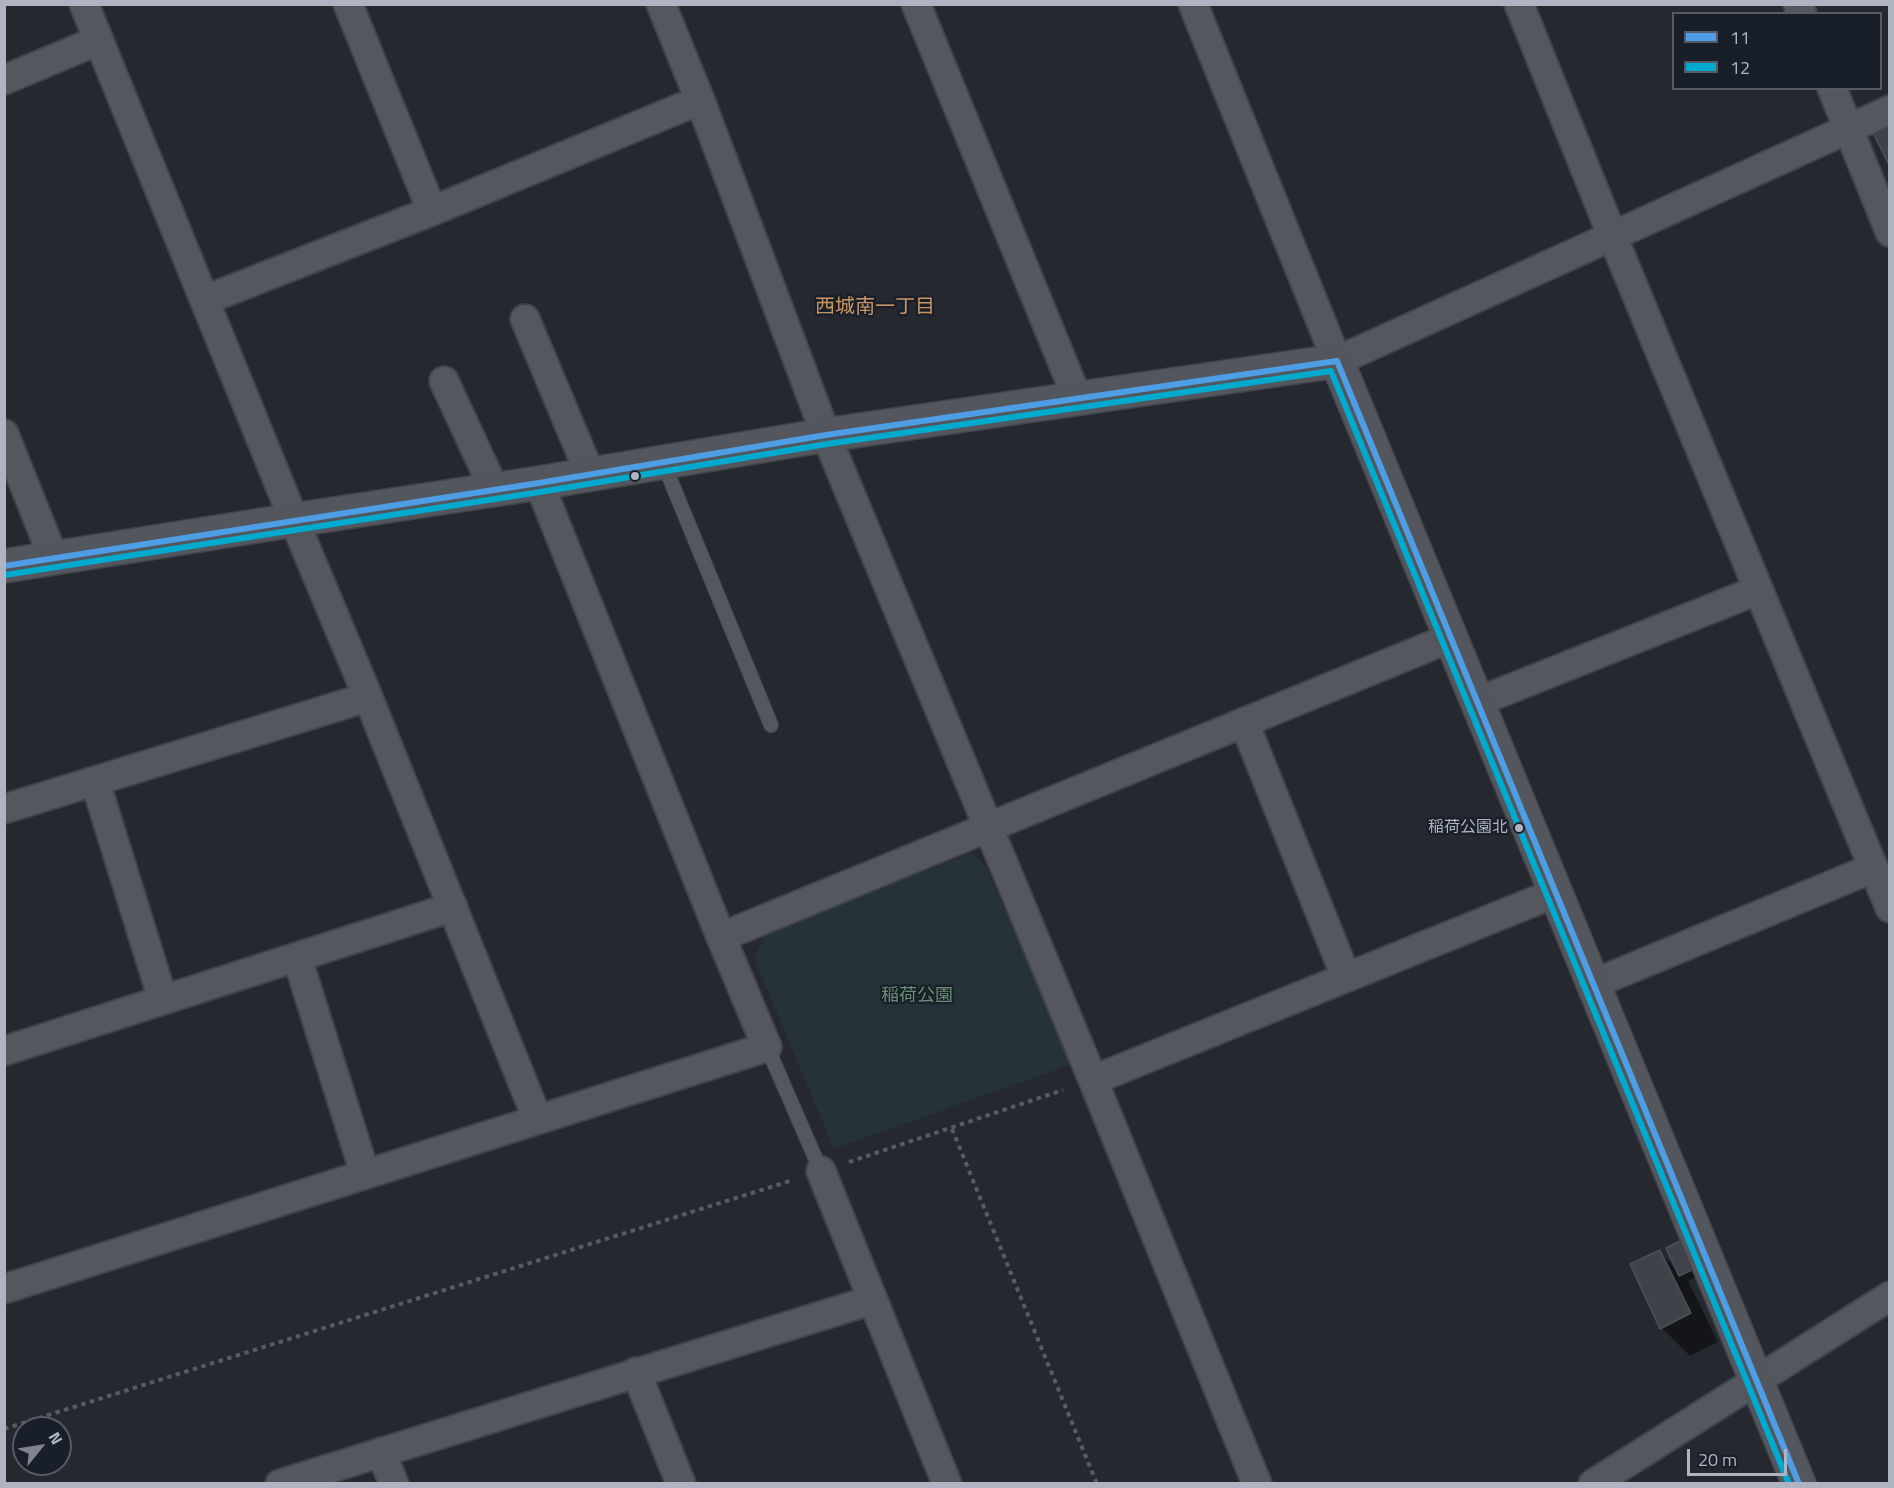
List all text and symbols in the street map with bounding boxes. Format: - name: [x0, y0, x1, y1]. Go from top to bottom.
- legend: [1672, 12, 1882, 90]
- text: 11: [1730, 24, 1750, 51]
- text: 12: [1730, 54, 1750, 81]
- district label: 西城南一丁目: [815, 296, 935, 320]
- unlabelled marker: [629, 470, 641, 482]
- place label: 稲荷公園北: [1428, 818, 1508, 838]
- marker: 稲荷公園北: [1513, 822, 1525, 834]
- park label: 稲荷公園: [881, 986, 953, 1008]
- north arrow: [12, 1416, 72, 1476]
- text: N: [43, 1427, 69, 1449]
- scale bar: [1690, 1437, 1790, 1475]
- text: 20 m: [1698, 1446, 1737, 1473]

